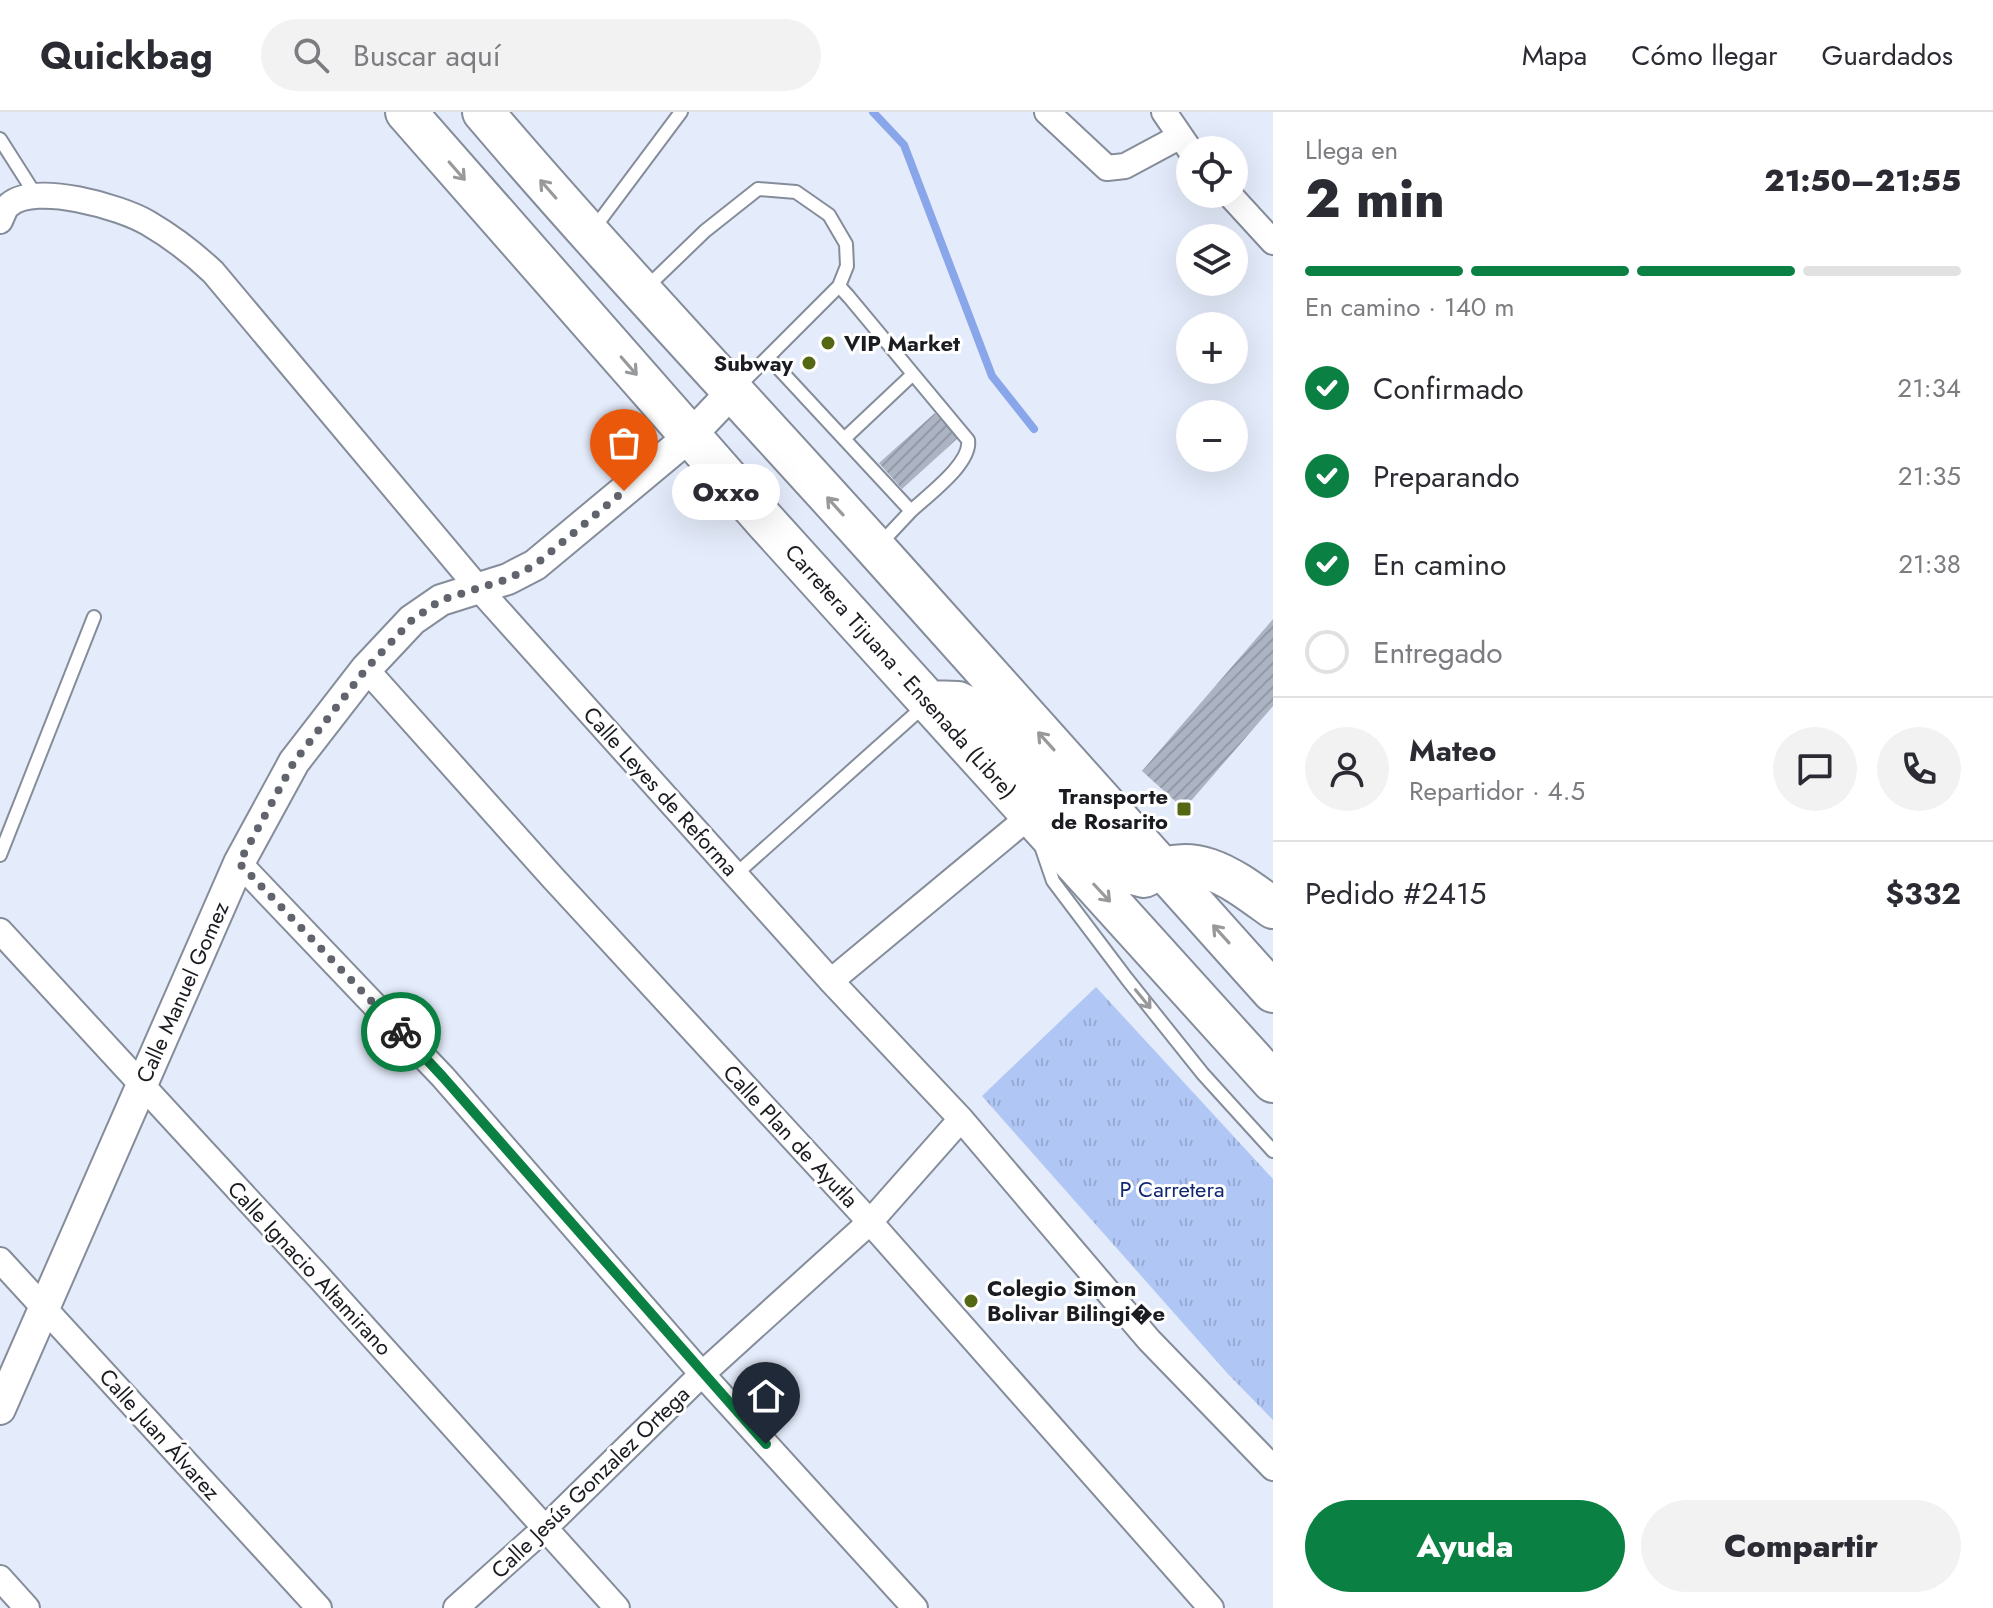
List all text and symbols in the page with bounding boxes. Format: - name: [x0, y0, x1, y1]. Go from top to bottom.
- search box: [261, 19, 821, 91]
- text: Quickbag: [40, 28, 213, 83]
- icon: search: [289, 33, 333, 77]
- text: Buscar aquí: [353, 34, 501, 77]
- text: Mapa: [1522, 35, 1587, 76]
- text: Cómo llegar: [1631, 35, 1778, 76]
- text: Guardados: [1822, 35, 1953, 76]
- text: Llega en: [1305, 131, 1398, 169]
- map controls: [1176, 136, 1248, 472]
- button: locate: [1176, 136, 1248, 208]
- text: 21:50–21:55: [1764, 159, 1961, 202]
- one-way arrow: [448, 160, 466, 180]
- text: 2 min: [1305, 161, 1445, 237]
- one-way arrow: [539, 179, 557, 199]
- button: layers: [1176, 224, 1248, 296]
- text: En camino · 140 m: [1305, 288, 1515, 326]
- button: +: [1176, 312, 1248, 384]
- place label: VIP Market: [843, 327, 960, 359]
- marker: VIP Market: [819, 334, 837, 352]
- place label: Subway: [713, 347, 794, 379]
- marker: Subway: [800, 354, 818, 372]
- one-way arrow: [620, 355, 638, 375]
- icon: check: [1305, 366, 1349, 410]
- text: Confirmado: [1373, 367, 1524, 410]
- text: 21:34: [1897, 369, 1961, 407]
- button: −: [1176, 400, 1248, 472]
- pin: [590, 409, 658, 491]
- icon: bag: [602, 421, 646, 465]
- icon: check: [1305, 454, 1349, 498]
- text: Preparando: [1373, 455, 1520, 498]
- text: 21:35: [1898, 457, 1961, 495]
- callout: Oxxo: [672, 463, 780, 519]
- text: Oxxo: [692, 473, 760, 511]
- one-way arrow: [826, 496, 845, 516]
- street label: Carretera Tijuana - Ensenada (Libre): [778, 537, 1024, 805]
- icon: check: [1305, 542, 1349, 586]
- text: En camino: [1373, 543, 1506, 586]
- text: 21:38: [1898, 545, 1961, 583]
- text: Entregado: [1373, 631, 1503, 674]
- street label: Calle Leyes de Reforma: [576, 699, 746, 883]
- button: person: [1305, 727, 1389, 811]
- button: chat: [1773, 727, 1857, 811]
- button: phone: [1877, 727, 1961, 811]
- text: Mateo: [1409, 729, 1496, 772]
- one-way arrow: [1038, 732, 1056, 752]
- text: Repartidor · 4.5: [1409, 772, 1585, 810]
- place label: Transporte de Rosarito: [1051, 780, 1168, 837]
- marker: Transporte de Rosarito: [1175, 800, 1193, 818]
- text: Pedido #2415: [1305, 872, 1487, 915]
- text: $332: [1885, 872, 1961, 915]
- one-way arrow: [1092, 882, 1110, 902]
- street label: Calle Manuel Gomez: [128, 896, 236, 1088]
- one-way arrow: [1211, 924, 1230, 944]
- one-way arrow: [1134, 989, 1152, 1009]
- courier: [361, 992, 441, 1072]
- icon: bike: [379, 1010, 423, 1054]
- street label: Calle Plan de Ayutla: [716, 1057, 866, 1215]
- street label: Calle Ignacio Altamirano: [220, 1173, 400, 1363]
- park label: P Carretera: [1119, 1173, 1225, 1205]
- place label: Colegio Simon Bolivar Bilingi�e: [987, 1272, 1165, 1329]
- marker: Colegio Simon Bolivar Bilingi�e: [962, 1292, 980, 1310]
- street label: Calle Juan Álvarez: [92, 1361, 228, 1507]
- pin: [732, 1362, 800, 1444]
- icon: home: [744, 1374, 788, 1418]
- street label: Calle Jesús Gonzalez Ortega: [484, 1378, 696, 1586]
- button: Ayuda: [1305, 1500, 1625, 1592]
- button: Compartir: [1641, 1500, 1961, 1592]

